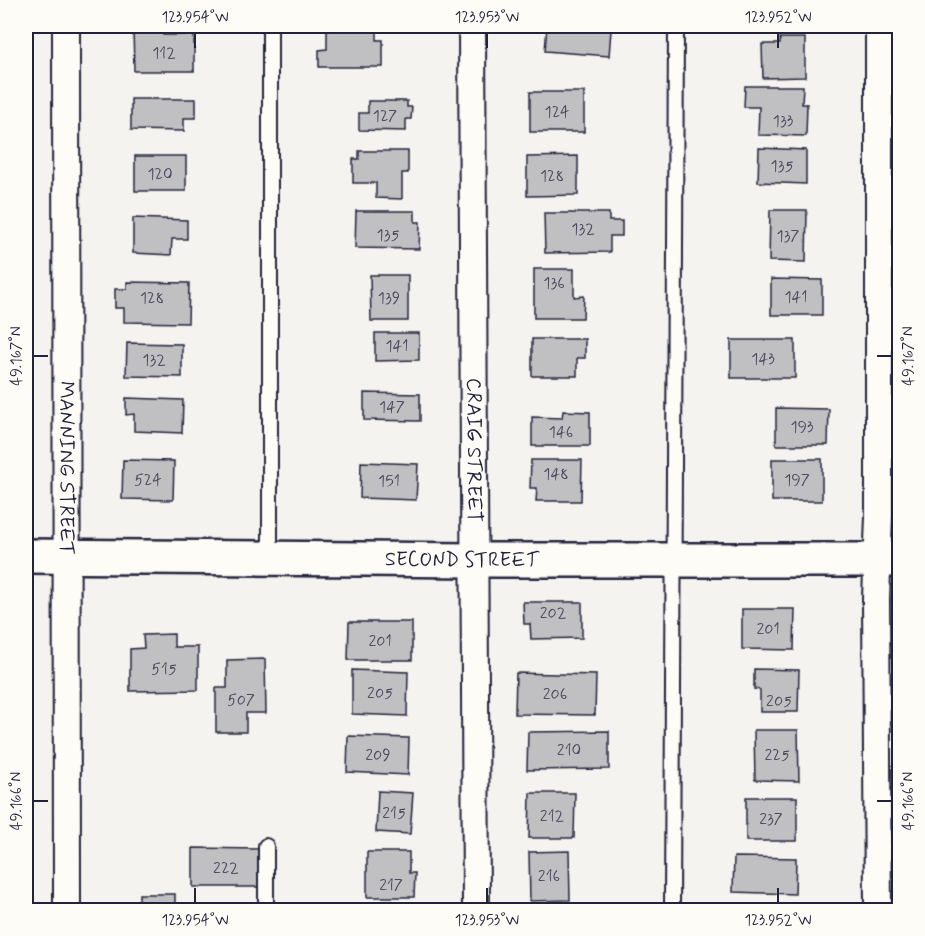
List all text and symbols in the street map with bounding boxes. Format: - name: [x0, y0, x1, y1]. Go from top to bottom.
- text: 123.954°W: [161, 8, 229, 28]
- text: 123.953°W: [455, 8, 519, 28]
- text: 123.952°W: [744, 8, 812, 28]
- house number: 112: [152, 43, 176, 64]
- house number: 124: [544, 102, 570, 123]
- house number: 127: [373, 106, 397, 127]
- house number: 133: [773, 111, 794, 132]
- house number: 135: [771, 156, 794, 177]
- house number: 120: [147, 164, 173, 185]
- house number: 128: [540, 166, 564, 187]
- house number: 132: [571, 219, 595, 240]
- house number: 135: [377, 225, 400, 246]
- house number: 137: [777, 226, 799, 247]
- house number: 136: [543, 273, 565, 294]
- house number: 141: [784, 287, 808, 308]
- house number: 128: [140, 288, 164, 309]
- house number: 139: [378, 288, 400, 309]
- text: 49.167°N: [7, 326, 27, 386]
- text: 49.167°N: [899, 326, 919, 386]
- house number: 141: [385, 336, 409, 357]
- house number: 143: [751, 349, 775, 370]
- house number: 132: [142, 350, 166, 371]
- street label: CRAIG STREET: [460, 378, 488, 522]
- street label: MANNING STREET: [53, 381, 80, 555]
- house number: 147: [379, 397, 405, 418]
- house number: 193: [790, 417, 814, 438]
- house number: 146: [549, 422, 573, 443]
- house number: 148: [543, 464, 569, 485]
- house number: 524: [134, 470, 162, 491]
- house number: 197: [784, 470, 810, 491]
- house number: 151: [378, 471, 400, 492]
- street label: SECOND STREET: [385, 546, 541, 574]
- house number: 202: [540, 603, 567, 624]
- house number: 201: [756, 619, 780, 640]
- house number: 201: [368, 631, 392, 652]
- house number: 515: [151, 659, 177, 680]
- house number: 205: [367, 683, 393, 704]
- house number: 206: [543, 684, 567, 705]
- house number: 507: [227, 690, 255, 711]
- house number: 205: [766, 691, 792, 712]
- house number: 210: [557, 740, 581, 761]
- house number: 209: [365, 745, 391, 766]
- house number: 225: [764, 745, 790, 766]
- text: 49.166°N: [7, 772, 27, 830]
- text: 49.166°N: [899, 772, 919, 830]
- house number: 215: [382, 803, 406, 824]
- house number: 212: [540, 806, 565, 827]
- house number: 237: [759, 809, 783, 830]
- house number: 222: [213, 858, 239, 879]
- house number: 216: [538, 866, 560, 887]
- house number: 217: [379, 875, 403, 896]
- text: 123.954°W: [161, 911, 229, 931]
- text: 123.953°W: [455, 911, 519, 931]
- text: 123.952°W: [744, 911, 812, 931]

